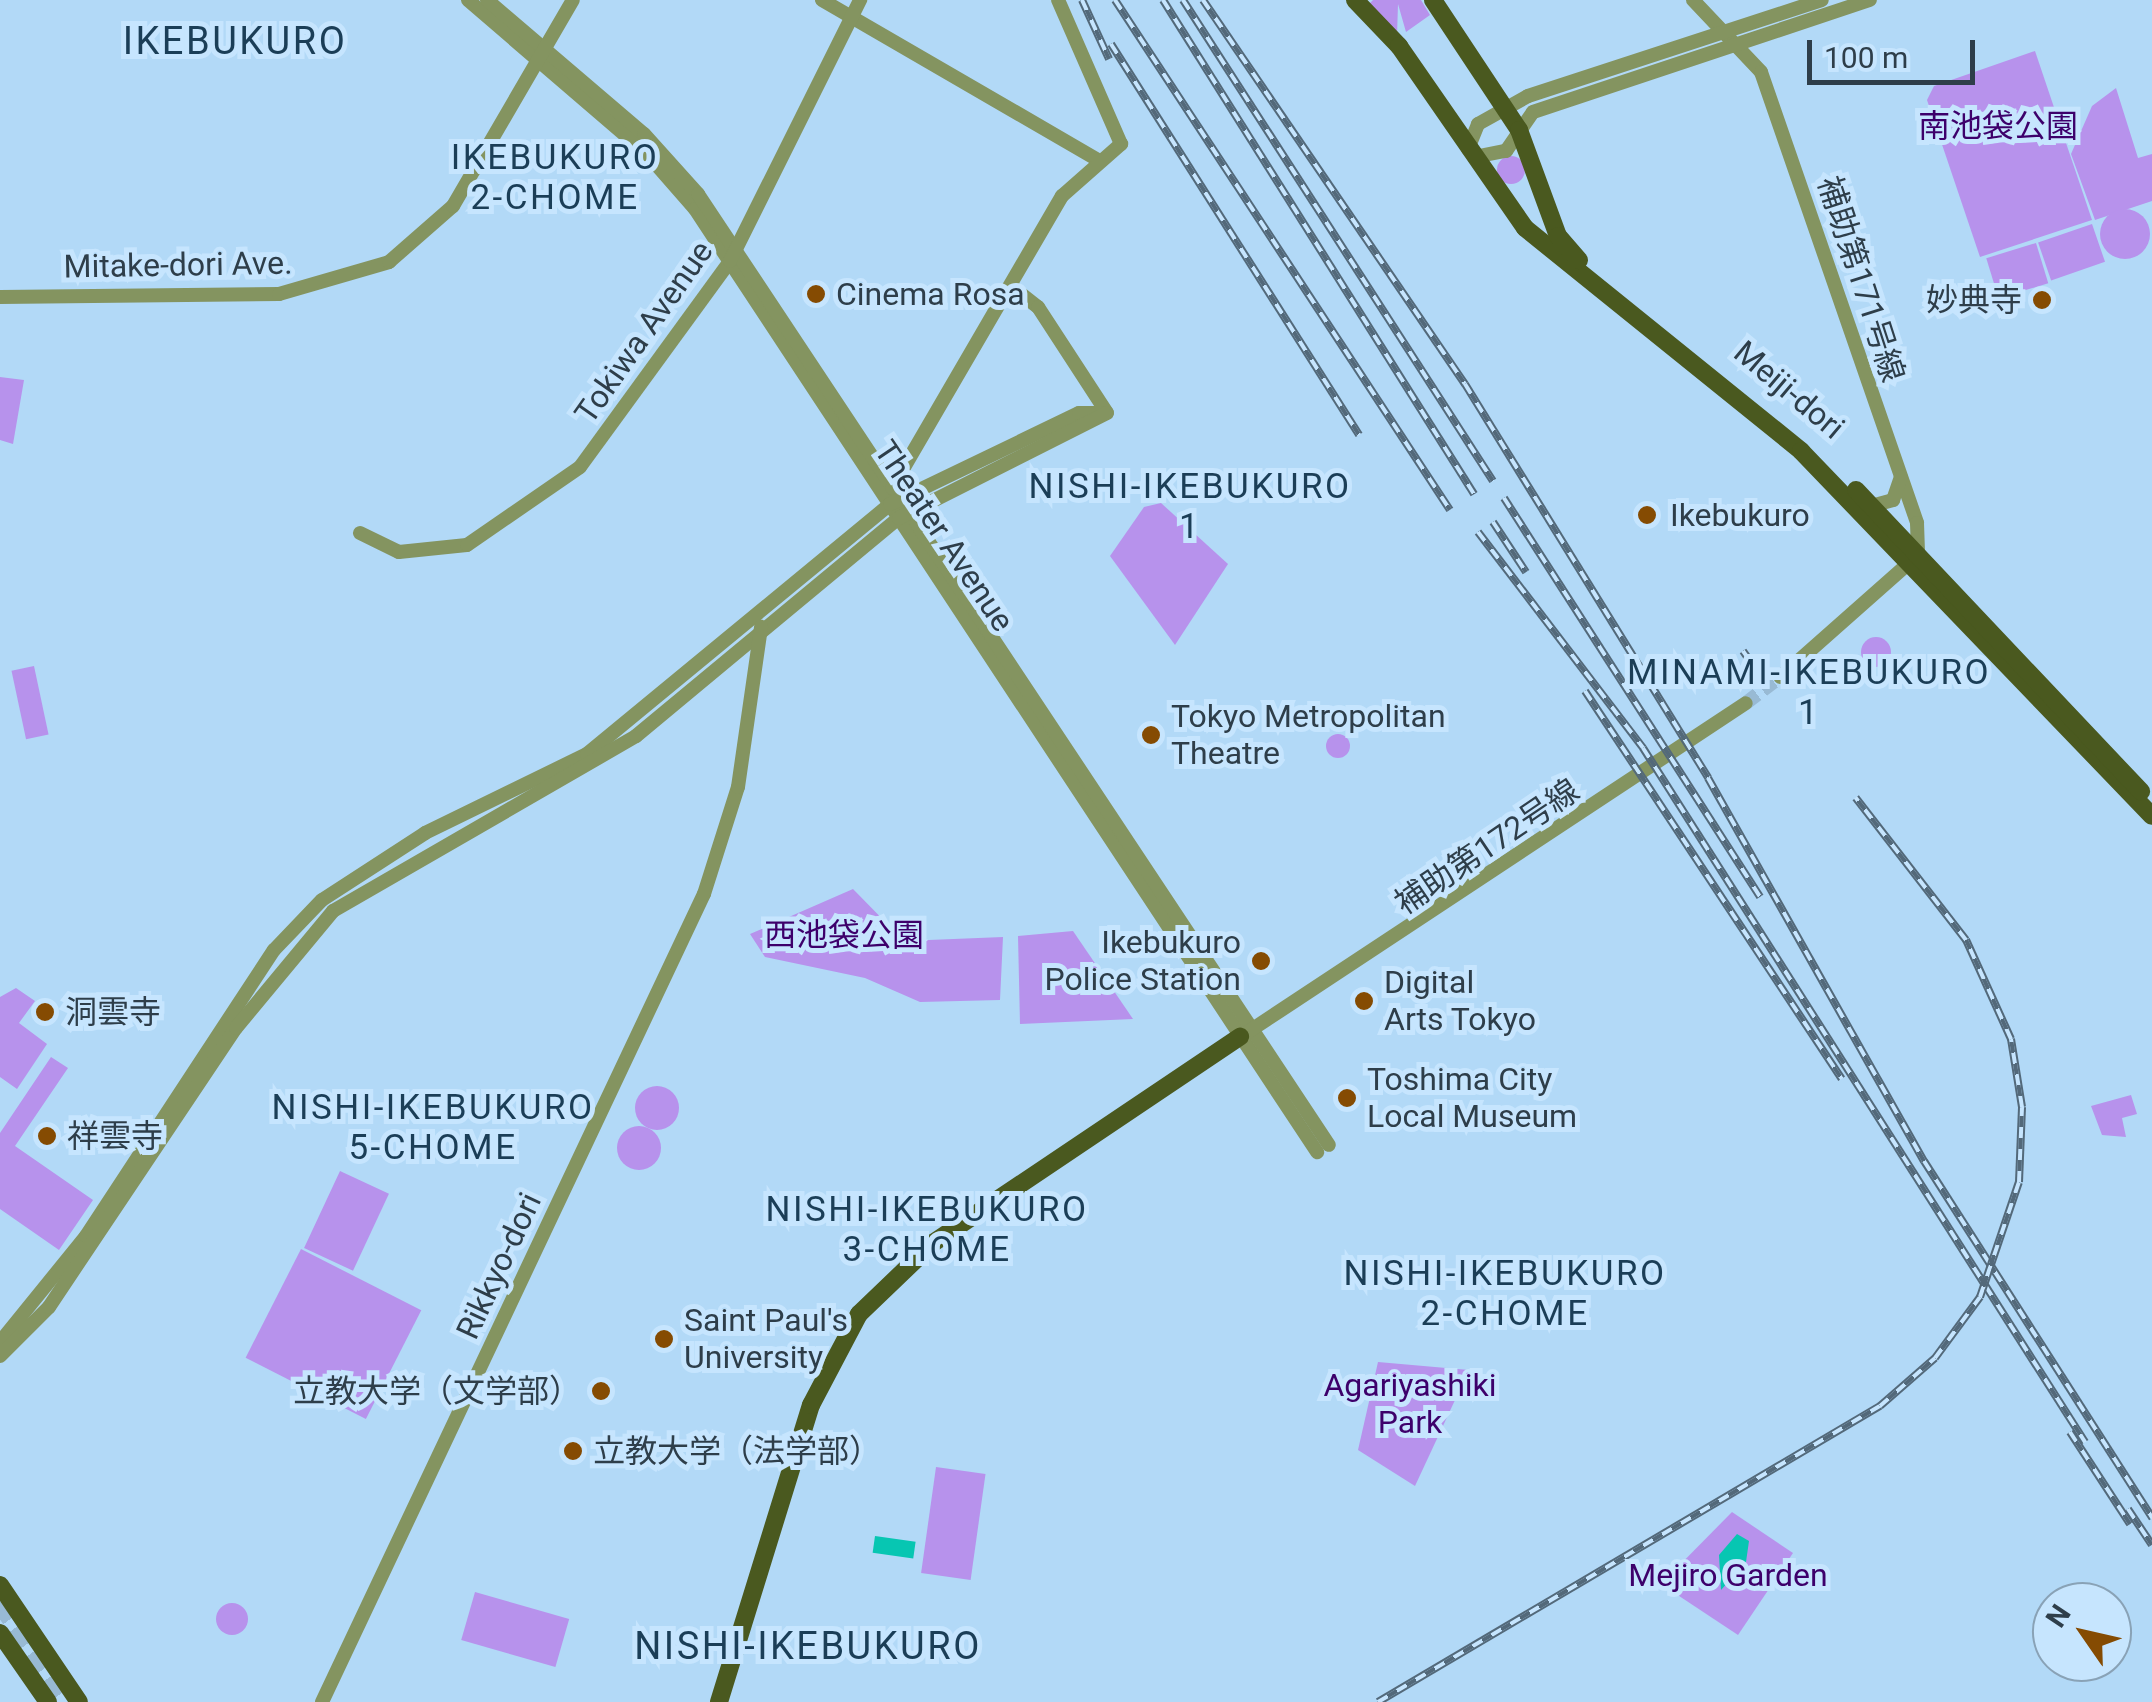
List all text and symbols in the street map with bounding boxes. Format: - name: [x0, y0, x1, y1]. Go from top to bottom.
- district label: IKEBUKURO: [123, 19, 347, 65]
- scale bar: [1812, 20, 1980, 82]
- text: 100 m: [1824, 40, 1908, 75]
- park label: 南池袋公園: [1918, 107, 2078, 145]
- district label: IKEBUKURO 2-CHOME: [451, 137, 659, 219]
- street label: 補助第171号線: [1810, 171, 1912, 387]
- street label: Tokiwa Avenue: [567, 233, 721, 431]
- street label: Mitake-dori Ave.: [63, 244, 293, 286]
- place label: Cinema Rosa: [836, 275, 1025, 313]
- place label: 妙典寺: [1926, 281, 2022, 319]
- marker: Cinema Rosa: [805, 283, 827, 305]
- marker: 妙典寺: [2031, 289, 2053, 311]
- street label: Meiji-dori: [1726, 333, 1852, 447]
- street label: Theater Avenue: [866, 433, 1022, 639]
- district label: NISHI-IKEBUKURO 1: [1028, 466, 1352, 548]
- place label: Ikebukuro: [1670, 496, 1810, 534]
- marker: Ikebukuro: [1634, 502, 1660, 528]
- district label: MINAMI-IKEBUKURO 1: [1627, 652, 1991, 734]
- place label: Tokyo Metropolitan Theatre: [1171, 698, 1446, 773]
- marker: Tokyo Metropolitan Theatre: [1140, 724, 1162, 746]
- street label: 補助第172号線: [1388, 771, 1586, 923]
- park label: 西池袋公園: [764, 916, 924, 954]
- place label: Ikebukuro Police Station: [1044, 924, 1241, 999]
- marker: Ikebukuro Police Station: [1250, 950, 1272, 972]
- place label: Digital Arts Tokyo: [1384, 964, 1537, 1039]
- marker: Digital Arts Tokyo: [1353, 990, 1375, 1012]
- place label: 洞雲寺: [65, 993, 161, 1031]
- marker: 洞雲寺: [34, 1001, 56, 1023]
- place label: Toshima City Local Museum: [1367, 1061, 1577, 1136]
- district label: NISHI-IKEBUKURO 5-CHOME: [271, 1087, 595, 1169]
- marker: Toshima City Local Museum: [1336, 1087, 1358, 1109]
- place label: 祥雲寺: [67, 1117, 163, 1155]
- marker: 祥雲寺: [36, 1125, 58, 1147]
- street label: Rikkyo-dori: [448, 1187, 550, 1345]
- district label: NISHI-IKEBUKURO 3-CHOME: [765, 1189, 1089, 1271]
- district label: NISHI-IKEBUKURO 2-CHOME: [1343, 1253, 1667, 1335]
- place label: Saint Paul's University: [684, 1302, 848, 1377]
- marker: Saint Paul's University: [653, 1328, 675, 1350]
- park label: Agariyashiki Park: [1323, 1367, 1497, 1442]
- place label: 立教大学（文学部）: [293, 1372, 581, 1410]
- marker: 立教大学（文学部）: [590, 1380, 612, 1402]
- place label: 立教大学（法学部）: [593, 1432, 881, 1470]
- marker: 立教大学（法学部）: [562, 1440, 584, 1462]
- park label: Mejiro Garden: [1628, 1556, 1828, 1594]
- north arrow: [2032, 1582, 2132, 1682]
- text: N: [2039, 1599, 2078, 1633]
- district label: NISHI-IKEBUKURO: [634, 1624, 982, 1670]

